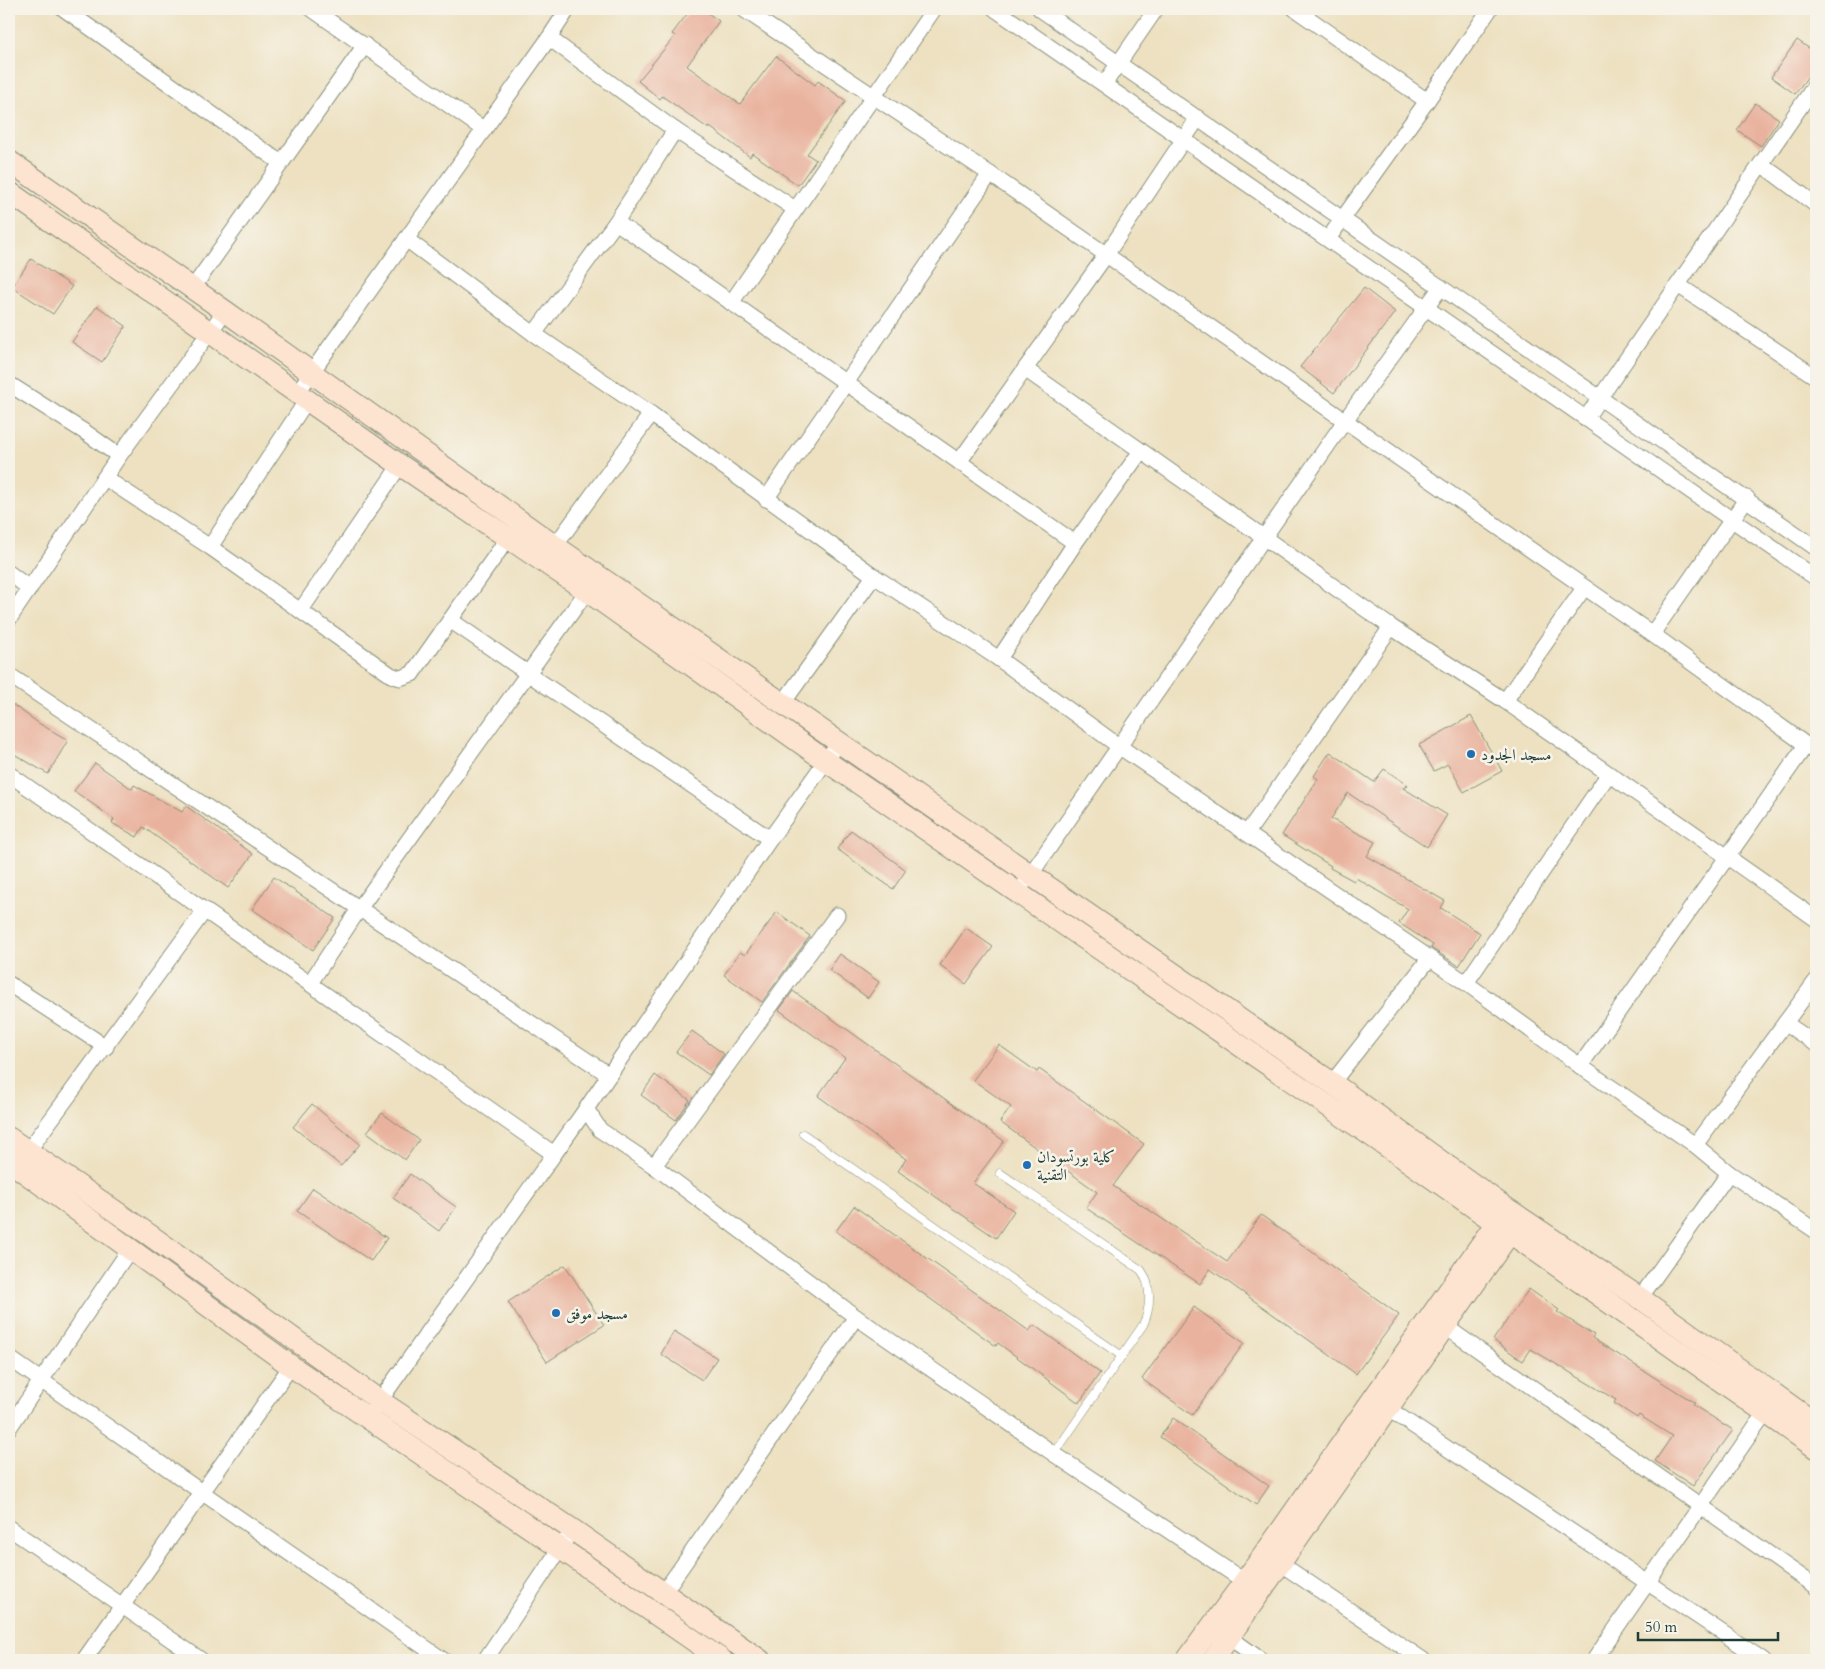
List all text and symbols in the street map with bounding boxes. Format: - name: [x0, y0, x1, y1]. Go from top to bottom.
- place label: مسجد الجدود: [1481, 744, 1551, 766]
- marker: مسجد الجدود: [1465, 748, 1477, 760]
- place label: كلية بورتسودان التقنية: [1037, 1146, 1115, 1186]
- marker: كلية بورتسودان التقنية: [1021, 1159, 1033, 1171]
- place label: مسجد موفق: [566, 1303, 628, 1325]
- marker: مسجد موفق: [550, 1307, 562, 1319]
- scale bar: [1638, 1609, 1778, 1641]
- text: 50 m: [1645, 1617, 1677, 1637]

